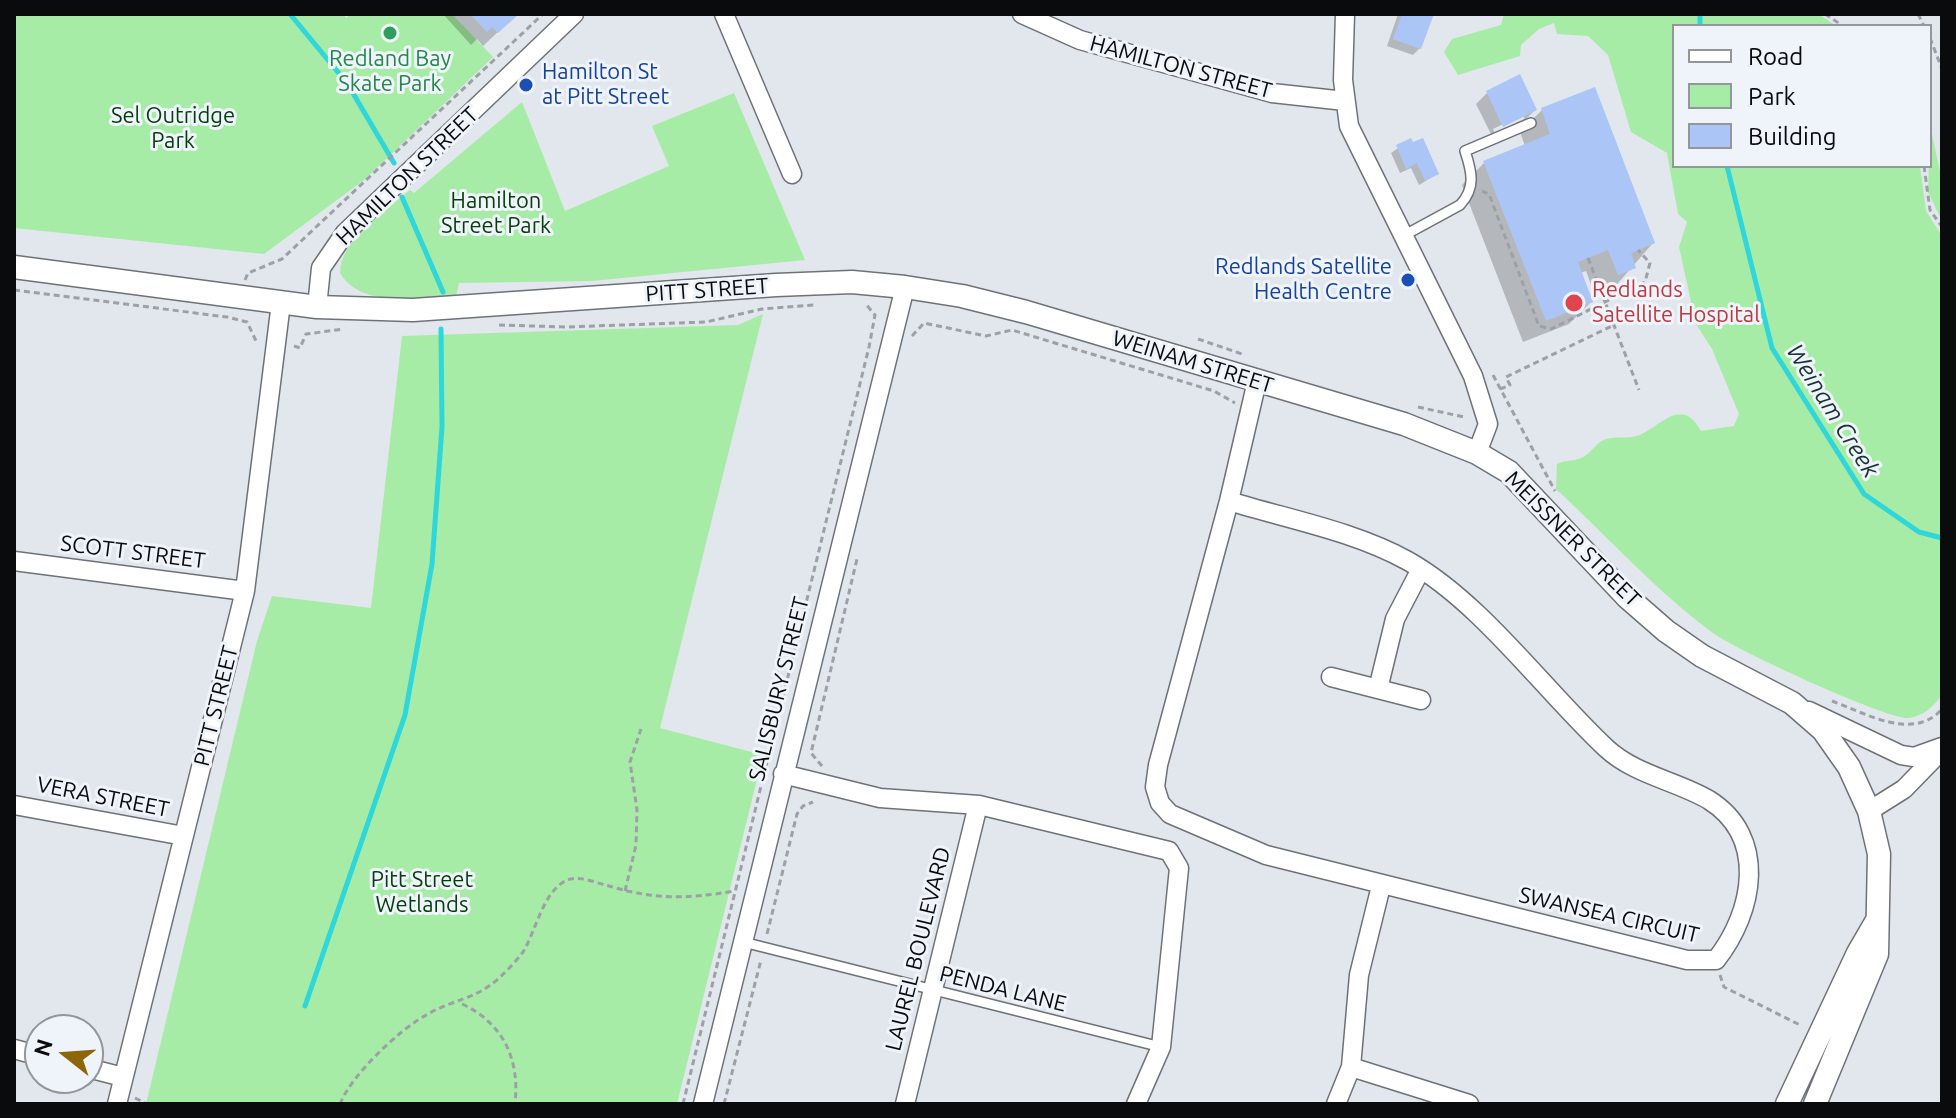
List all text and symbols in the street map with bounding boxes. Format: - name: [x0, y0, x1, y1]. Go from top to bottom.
- marker: Redland Bay Skate Park: [381, 24, 399, 42]
- legend: [1672, 24, 1932, 168]
- street label: HAMILTON STREET: [1087, 30, 1275, 104]
- text: Road: [1748, 43, 1803, 70]
- place label: Redland Bay Skate Park: [329, 46, 451, 98]
- place label: Hamilton St at Pitt Street: [542, 59, 669, 110]
- marker: Hamilton St at Pitt Street: [517, 76, 535, 94]
- text: Park: [1748, 83, 1796, 110]
- street label: HAMILTON STREET: [330, 101, 484, 251]
- park label: Sel Outridge Park: [111, 103, 235, 154]
- text: Building: [1748, 123, 1836, 150]
- park label: Hamilton Street Park: [441, 188, 551, 240]
- place label: Redlands Satellite Health Centre: [1215, 254, 1392, 306]
- marker: Redlands Satellite Health Centre: [1399, 271, 1417, 289]
- street label: PITT STREET: [645, 273, 769, 307]
- place label: Redlands Satellite Hospital: [1592, 277, 1760, 328]
- marker: Redlands Satellite Hospital: [1563, 292, 1585, 314]
- street label: WEINAM STREET: [1109, 325, 1277, 399]
- water label: Weinam Creek: [1781, 339, 1885, 483]
- street label: MEISSNER STREET: [1500, 466, 1646, 612]
- street label: SCOTT STREET: [59, 530, 207, 574]
- street label: SALISBURY STREET: [743, 594, 815, 784]
- street label: PITT STREET: [188, 643, 244, 769]
- street label: VERA STREET: [35, 771, 171, 823]
- street label: LAUREL BOULEVARD: [880, 844, 956, 1054]
- park label: Pitt Street Wetlands: [371, 867, 473, 918]
- street label: SWANSEA CIRCUIT: [1516, 881, 1702, 949]
- street label: PENDA LANE: [937, 960, 1069, 1018]
- north arrow: [24, 1014, 104, 1094]
- text: N: [28, 1036, 57, 1059]

